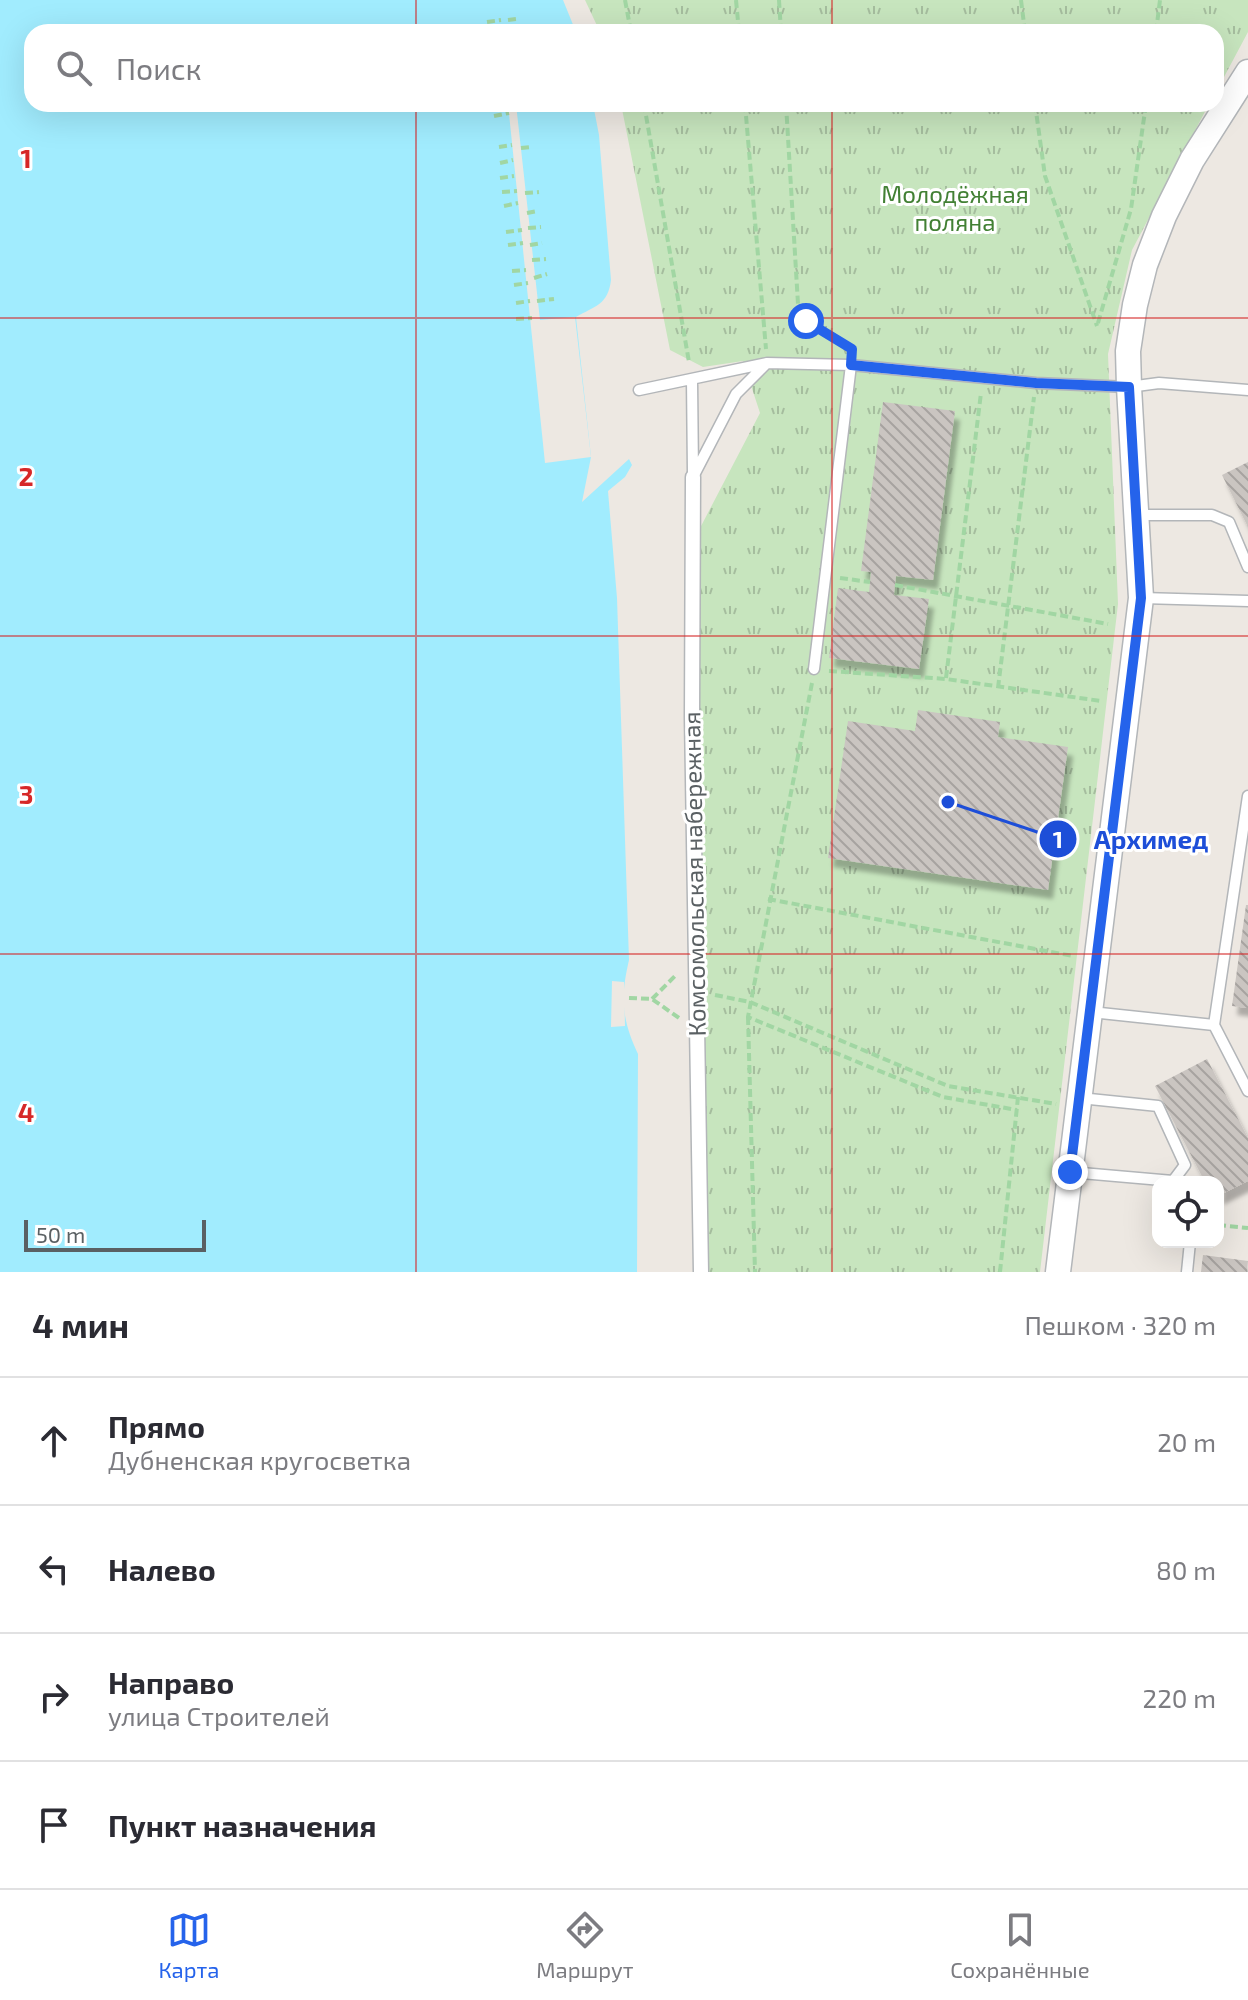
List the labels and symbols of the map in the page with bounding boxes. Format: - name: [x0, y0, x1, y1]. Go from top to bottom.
- text: 1: [20, 142, 32, 173]
- park label: Молодёжная поляна: [881, 179, 1029, 236]
- route start: [788, 303, 824, 339]
- text: 2: [18, 460, 34, 491]
- street label: Комсомольская набережная: [676, 711, 711, 1037]
- text: 3: [19, 778, 33, 809]
- callout: Архимед: [1038, 814, 1225, 864]
- text: Архимед: [1094, 823, 1208, 854]
- text: 1: [1053, 824, 1063, 853]
- text: 4: [18, 1096, 34, 1127]
- route end: [1052, 1154, 1088, 1190]
- scale bar: [24, 1216, 206, 1252]

